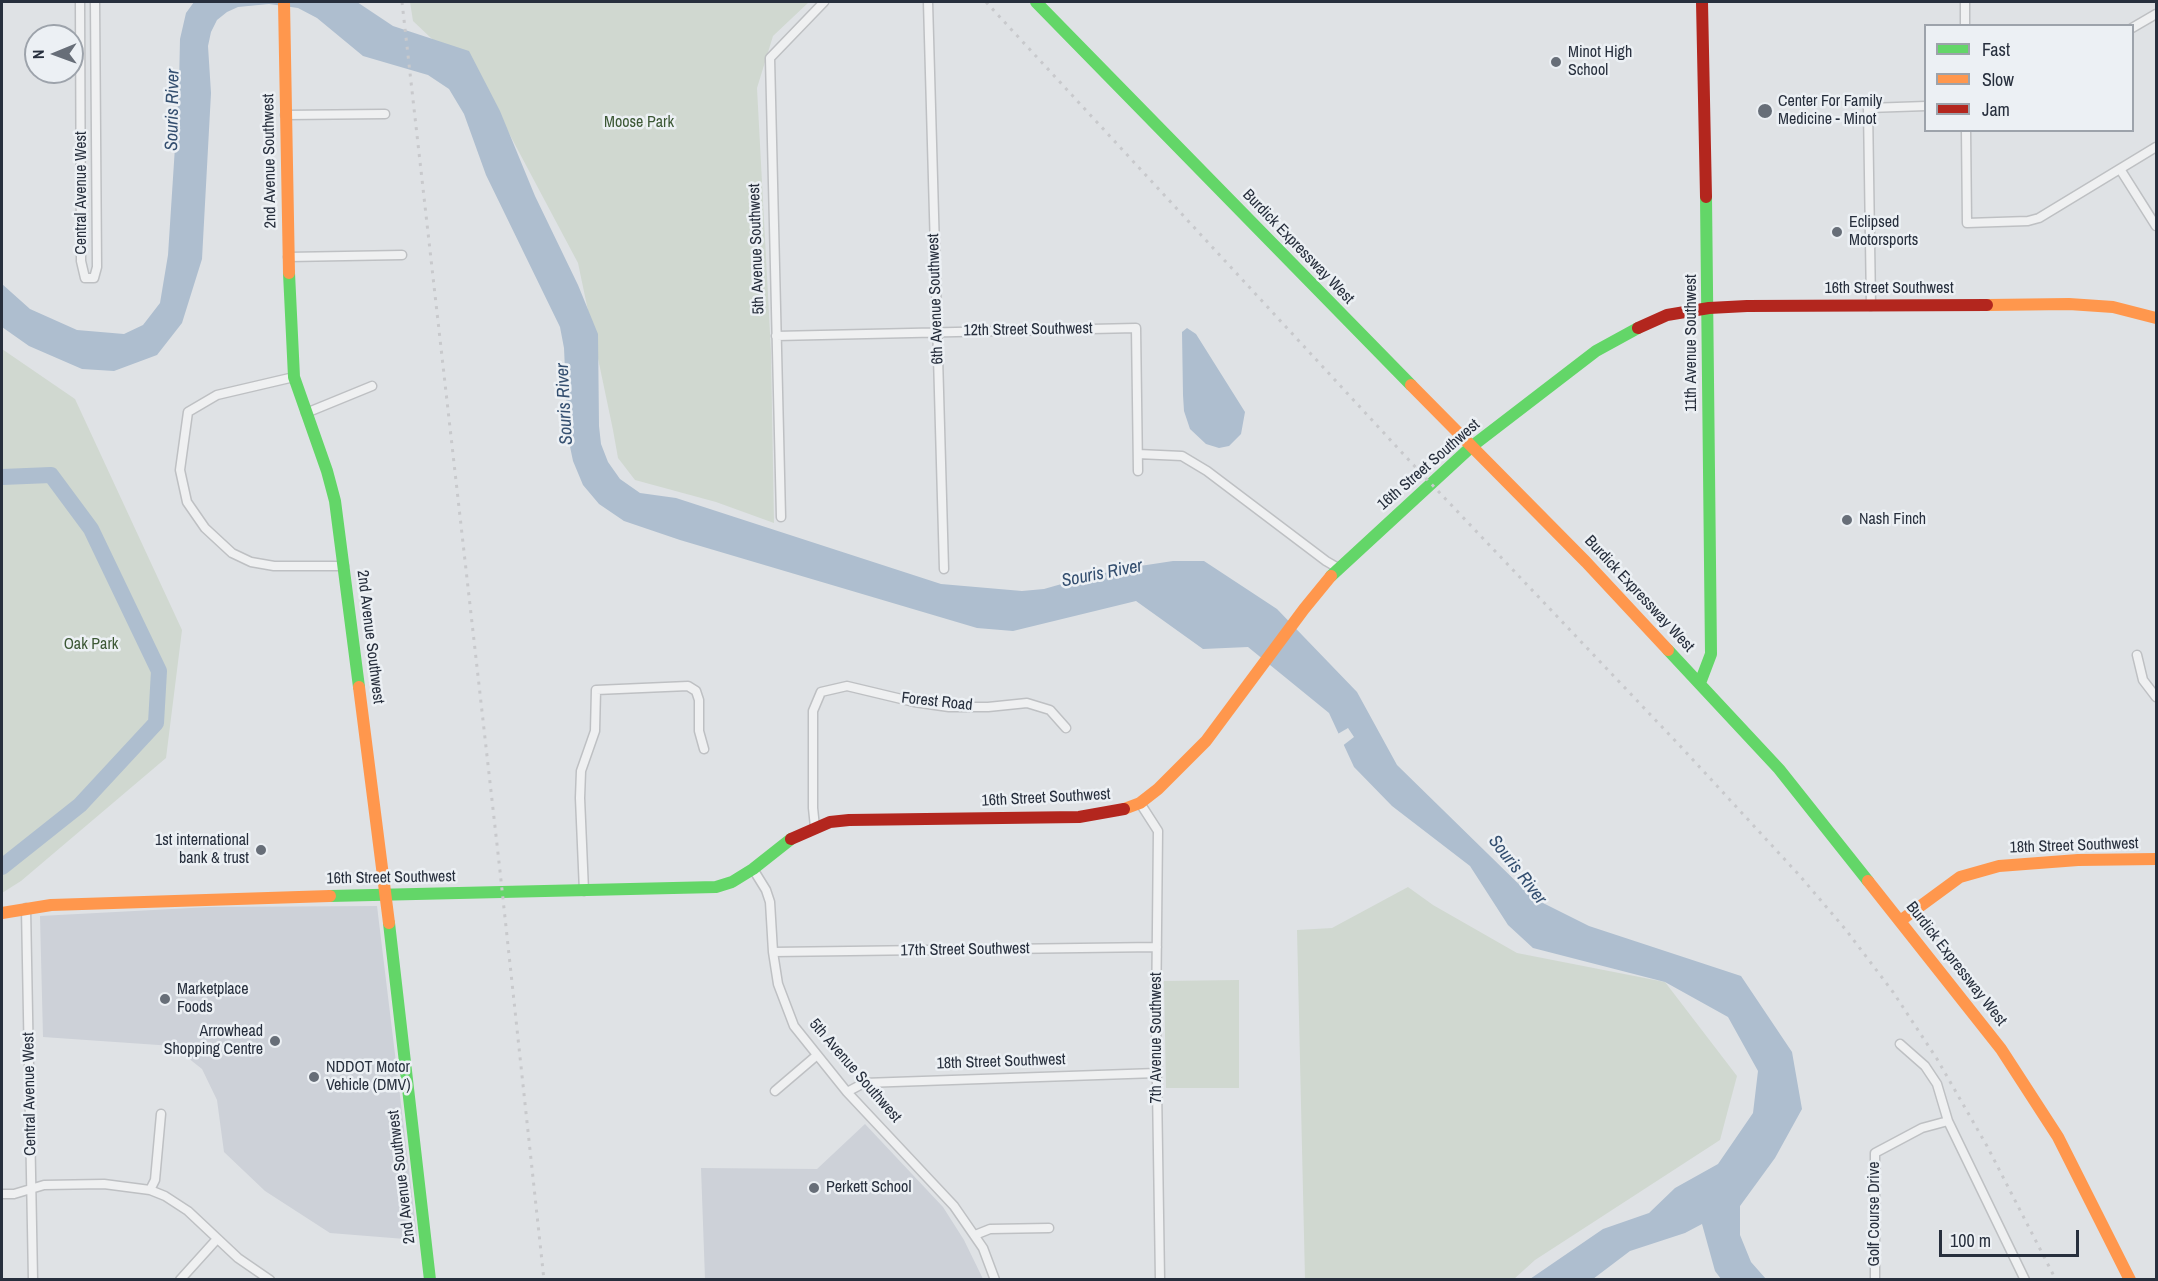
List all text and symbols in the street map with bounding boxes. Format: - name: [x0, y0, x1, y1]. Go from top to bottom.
- north arrow: [24, 24, 84, 84]
- legend: [1924, 24, 2134, 132]
- text: Fast: [1982, 37, 2010, 62]
- place label: Minot High School: [1568, 43, 1632, 81]
- text: N: [27, 49, 49, 59]
- marker: Minot High School: [1549, 55, 1563, 69]
- text: Slow: [1982, 67, 2014, 92]
- water label: Souris River: [161, 69, 185, 151]
- place label: Center For Family Medicine - Minot: [1778, 92, 1882, 130]
- street label: 2nd Avenue Southwest: [259, 93, 281, 229]
- text: Jam: [1982, 97, 2010, 122]
- marker: Center For Family Medicine - Minot: [1756, 102, 1774, 120]
- park label: Moose Park: [604, 113, 674, 133]
- street label: Central Avenue West: [72, 131, 92, 255]
- street label: 5th Avenue Southwest: [745, 183, 769, 315]
- street label: Burdick Expressway West: [1238, 186, 1358, 308]
- place label: Eclipsed Motorsports: [1849, 213, 1918, 251]
- marker: Eclipsed Motorsports: [1830, 225, 1844, 239]
- street label: 6th Avenue Southwest: [924, 233, 948, 365]
- street label: 11th Avenue Southwest: [1682, 274, 1702, 412]
- street label: 16th Street Southwest: [1824, 279, 1954, 299]
- street label: 12th Street Southwest: [963, 319, 1093, 341]
- water label: Souris River: [552, 362, 578, 446]
- street label: 16th Street Southwest: [1374, 415, 1484, 515]
- place label: Nash Finch: [1859, 510, 1926, 530]
- marker: Nash Finch: [1840, 513, 1854, 527]
- street label: Burdick Expressway West: [1580, 532, 1698, 656]
- water label: Souris River: [1060, 556, 1144, 592]
- street label: 2nd Avenue Southwest: [352, 569, 388, 705]
- park label: Oak Park: [64, 635, 118, 655]
- street label: Forest Road: [900, 689, 974, 715]
- street label: 16th Street Southwest: [981, 785, 1111, 811]
- place label: 1st international bank & trust: [155, 831, 249, 869]
- water label: Souris River: [1483, 831, 1551, 909]
- street label: 18th Street Southwest: [2009, 834, 2139, 858]
- marker: 1st international bank & trust: [254, 843, 268, 857]
- street label: 16th Street Southwest: [326, 867, 456, 889]
- street label: Burdick Expressway West: [1902, 898, 2010, 1030]
- street label: 17th Street Southwest: [900, 939, 1030, 961]
- street label: 7th Avenue Southwest: [1147, 972, 1167, 1104]
- place label: Marketplace Foods: [177, 980, 248, 1018]
- marker: Marketplace Foods: [158, 992, 172, 1006]
- street label: 5th Avenue Southwest: [805, 1015, 905, 1127]
- place label: Arrowhead Shopping Centre: [164, 1022, 263, 1060]
- street label: Central Avenue West: [19, 1032, 41, 1156]
- marker: Arrowhead Shopping Centre: [268, 1034, 282, 1048]
- street label: 18th Street Southwest: [936, 1050, 1066, 1074]
- place label: NDDOT Motor Vehicle (DMV): [326, 1058, 411, 1096]
- marker: NDDOT Motor Vehicle (DMV): [307, 1070, 321, 1084]
- street label: 2nd Avenue Southwest: [384, 1109, 420, 1245]
- street label: Golf Course Drive: [1865, 1162, 1885, 1266]
- place label: Perkett School: [826, 1178, 911, 1198]
- marker: Perkett School: [807, 1181, 821, 1195]
- scale bar: [1942, 1218, 2082, 1256]
- text: 100 m: [1950, 1228, 1991, 1253]

